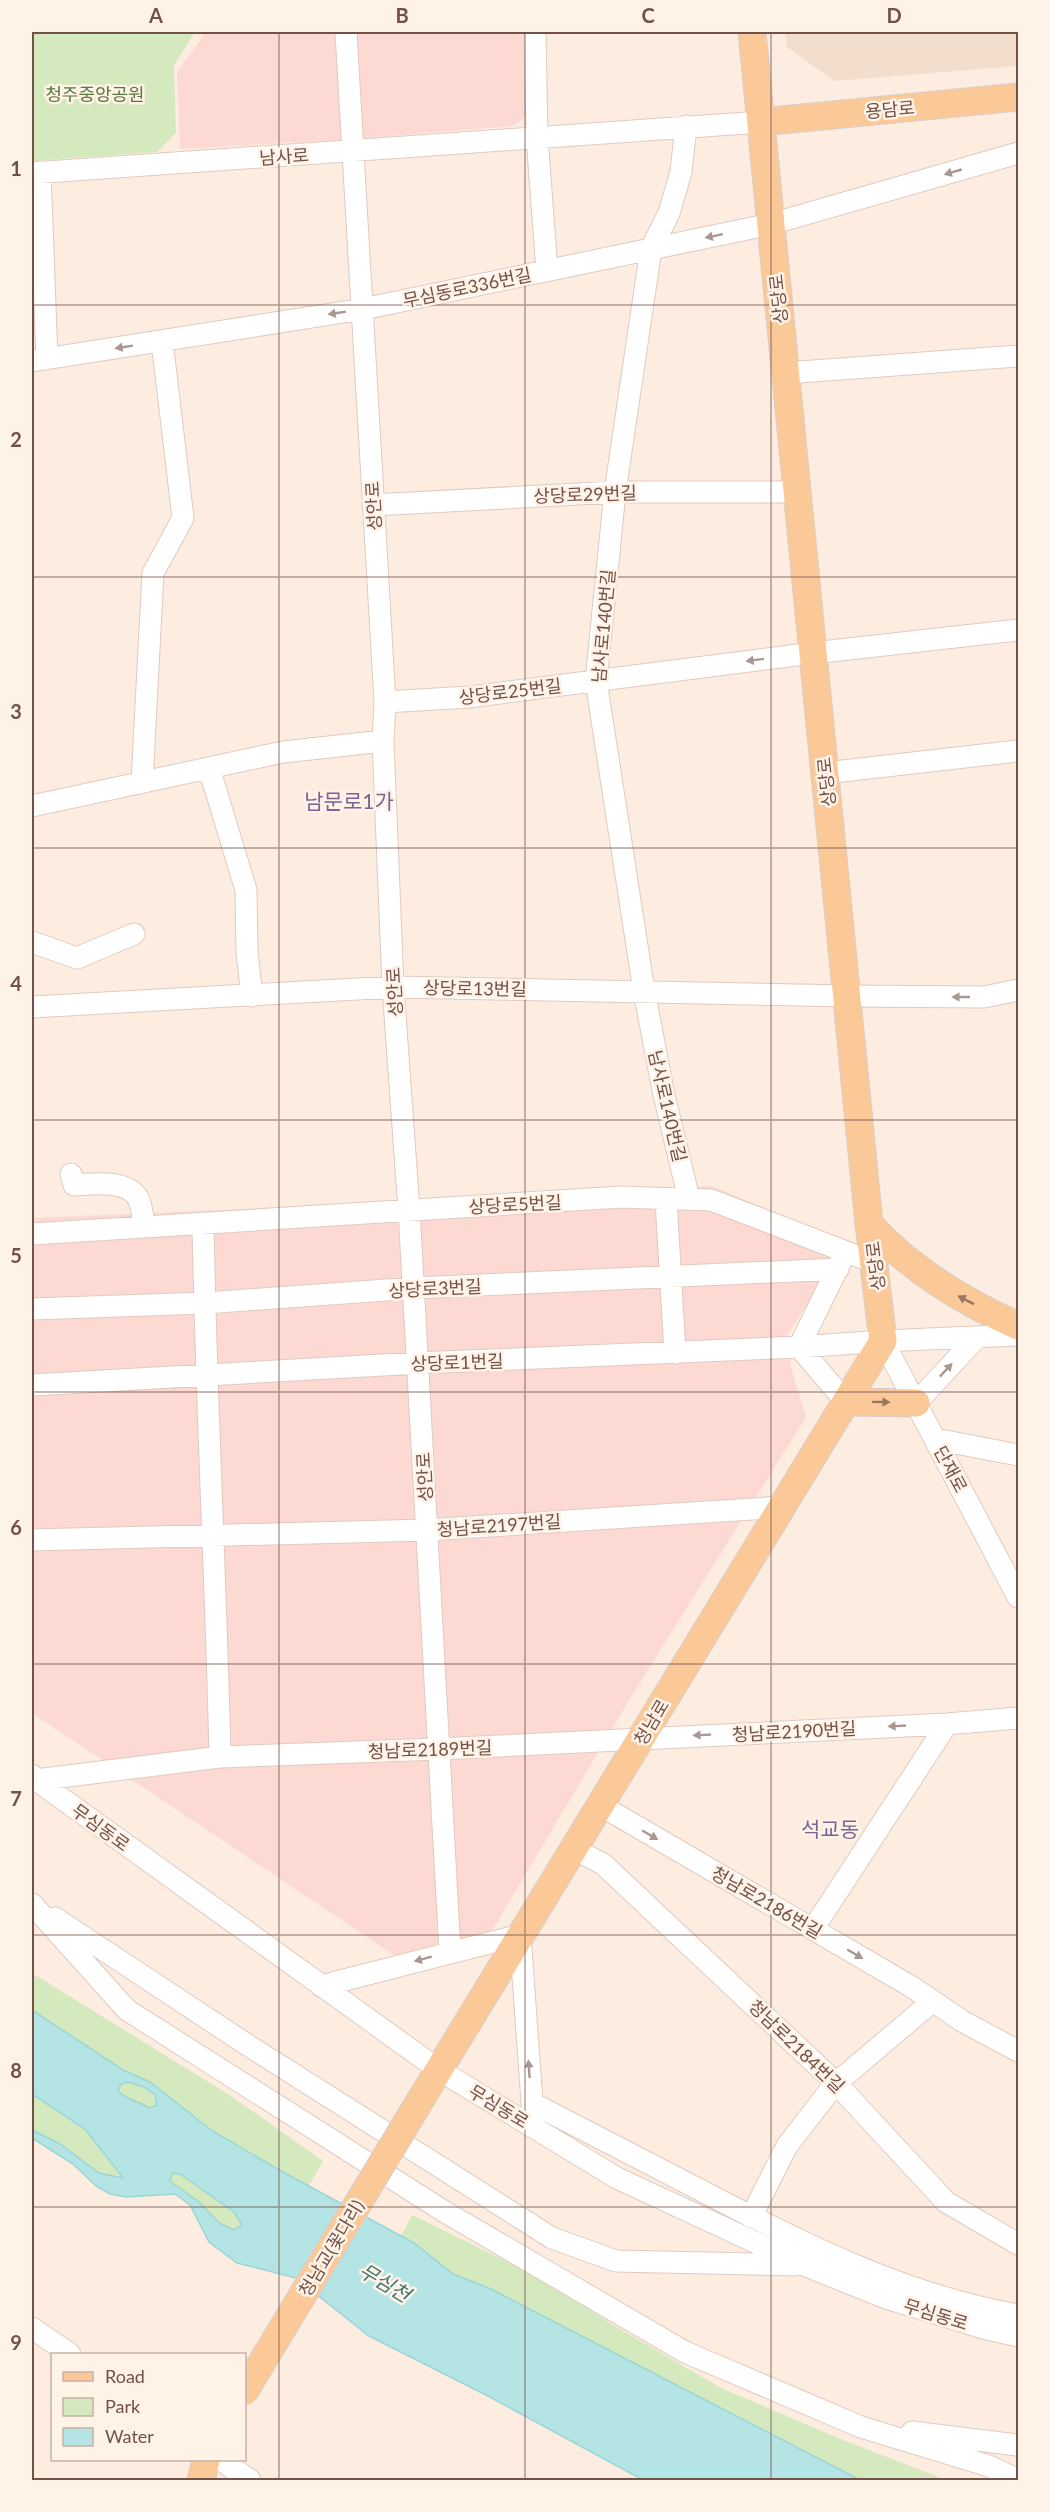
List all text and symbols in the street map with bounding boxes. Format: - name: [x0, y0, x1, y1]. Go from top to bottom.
- text: A: [148, 3, 163, 27]
- text: B: [395, 3, 409, 27]
- text: C: [641, 3, 655, 27]
- text: D: [886, 3, 902, 27]
- park label: 청주중앙공원: [45, 83, 145, 105]
- street label: 용담로: [864, 96, 916, 122]
- street label: 남사로: [258, 143, 310, 169]
- text: 1: [10, 156, 22, 180]
- one-way arrow: [944, 168, 962, 177]
- one-way arrow: [704, 232, 723, 241]
- street label: 무심동로336번길: [401, 263, 533, 311]
- street label: 상당로: [764, 273, 792, 325]
- one-way arrow: [328, 309, 347, 318]
- one-way arrow: [114, 342, 133, 351]
- text: 2: [10, 427, 22, 451]
- street label: 성안로: [361, 481, 385, 531]
- street label: 상당로29번길: [533, 481, 637, 507]
- street label: 남사로140번길: [587, 568, 619, 684]
- one-way arrow: [746, 655, 765, 665]
- street label: 상당로25번길: [457, 674, 563, 708]
- text: 3: [10, 699, 22, 723]
- street label: 상당로: [812, 756, 840, 808]
- district label: 남문로1가: [304, 788, 394, 813]
- street label: 성안로: [382, 967, 406, 1017]
- text: 4: [10, 971, 22, 995]
- street label: 상당로13번길: [423, 976, 527, 1000]
- one-way arrow: [951, 992, 970, 1002]
- street label: 남사로140번길: [644, 1048, 692, 1164]
- street label: 상당로5번길: [468, 1191, 562, 1217]
- street label: 상당로: [861, 1240, 889, 1292]
- text: 5: [10, 1243, 22, 1267]
- street label: 상당로3번길: [388, 1275, 482, 1301]
- one-way arrow: [957, 1295, 974, 1305]
- street label: 상당로1번길: [410, 1349, 504, 1375]
- one-way arrow: [939, 1362, 953, 1377]
- one-way arrow: [871, 1397, 890, 1407]
- street label: 단재로: [930, 1442, 972, 1496]
- street label: 성안로: [412, 1452, 436, 1502]
- street label: 청남로2197번길: [436, 1510, 562, 1540]
- text: 6: [10, 1515, 22, 1539]
- street label: 청남로: [629, 1695, 673, 1749]
- street label: 청남로2190번길: [731, 1717, 857, 1745]
- one-way arrow: [888, 1722, 907, 1731]
- one-way arrow: [693, 1731, 712, 1740]
- street label: 청남로2189번길: [367, 1736, 493, 1762]
- text: 7: [10, 1786, 22, 1810]
- street label: 무심동로: [68, 1799, 134, 1855]
- district label: 석교동: [801, 1816, 859, 1841]
- one-way arrow: [642, 1829, 659, 1839]
- street label: 청남로2186번길: [708, 1861, 826, 1943]
- one-way arrow: [847, 1948, 863, 1959]
- one-way arrow: [414, 1955, 432, 1964]
- street label: 청남로2184번길: [745, 1995, 849, 2097]
- text: 8: [10, 2058, 22, 2082]
- one-way arrow: [525, 2059, 534, 2078]
- street label: 무심동로: [465, 2080, 533, 2132]
- street label: 청남교(꽃다리): [294, 2196, 368, 2300]
- water label: 무심천: [355, 2257, 417, 2308]
- street label: 무심동로: [901, 2294, 971, 2334]
- text: 9: [10, 2330, 22, 2354]
- legend: [51, 2353, 246, 2461]
- text: Road: [105, 2365, 145, 2387]
- text: Park: [105, 2395, 141, 2417]
- text: Water: [105, 2425, 154, 2447]

